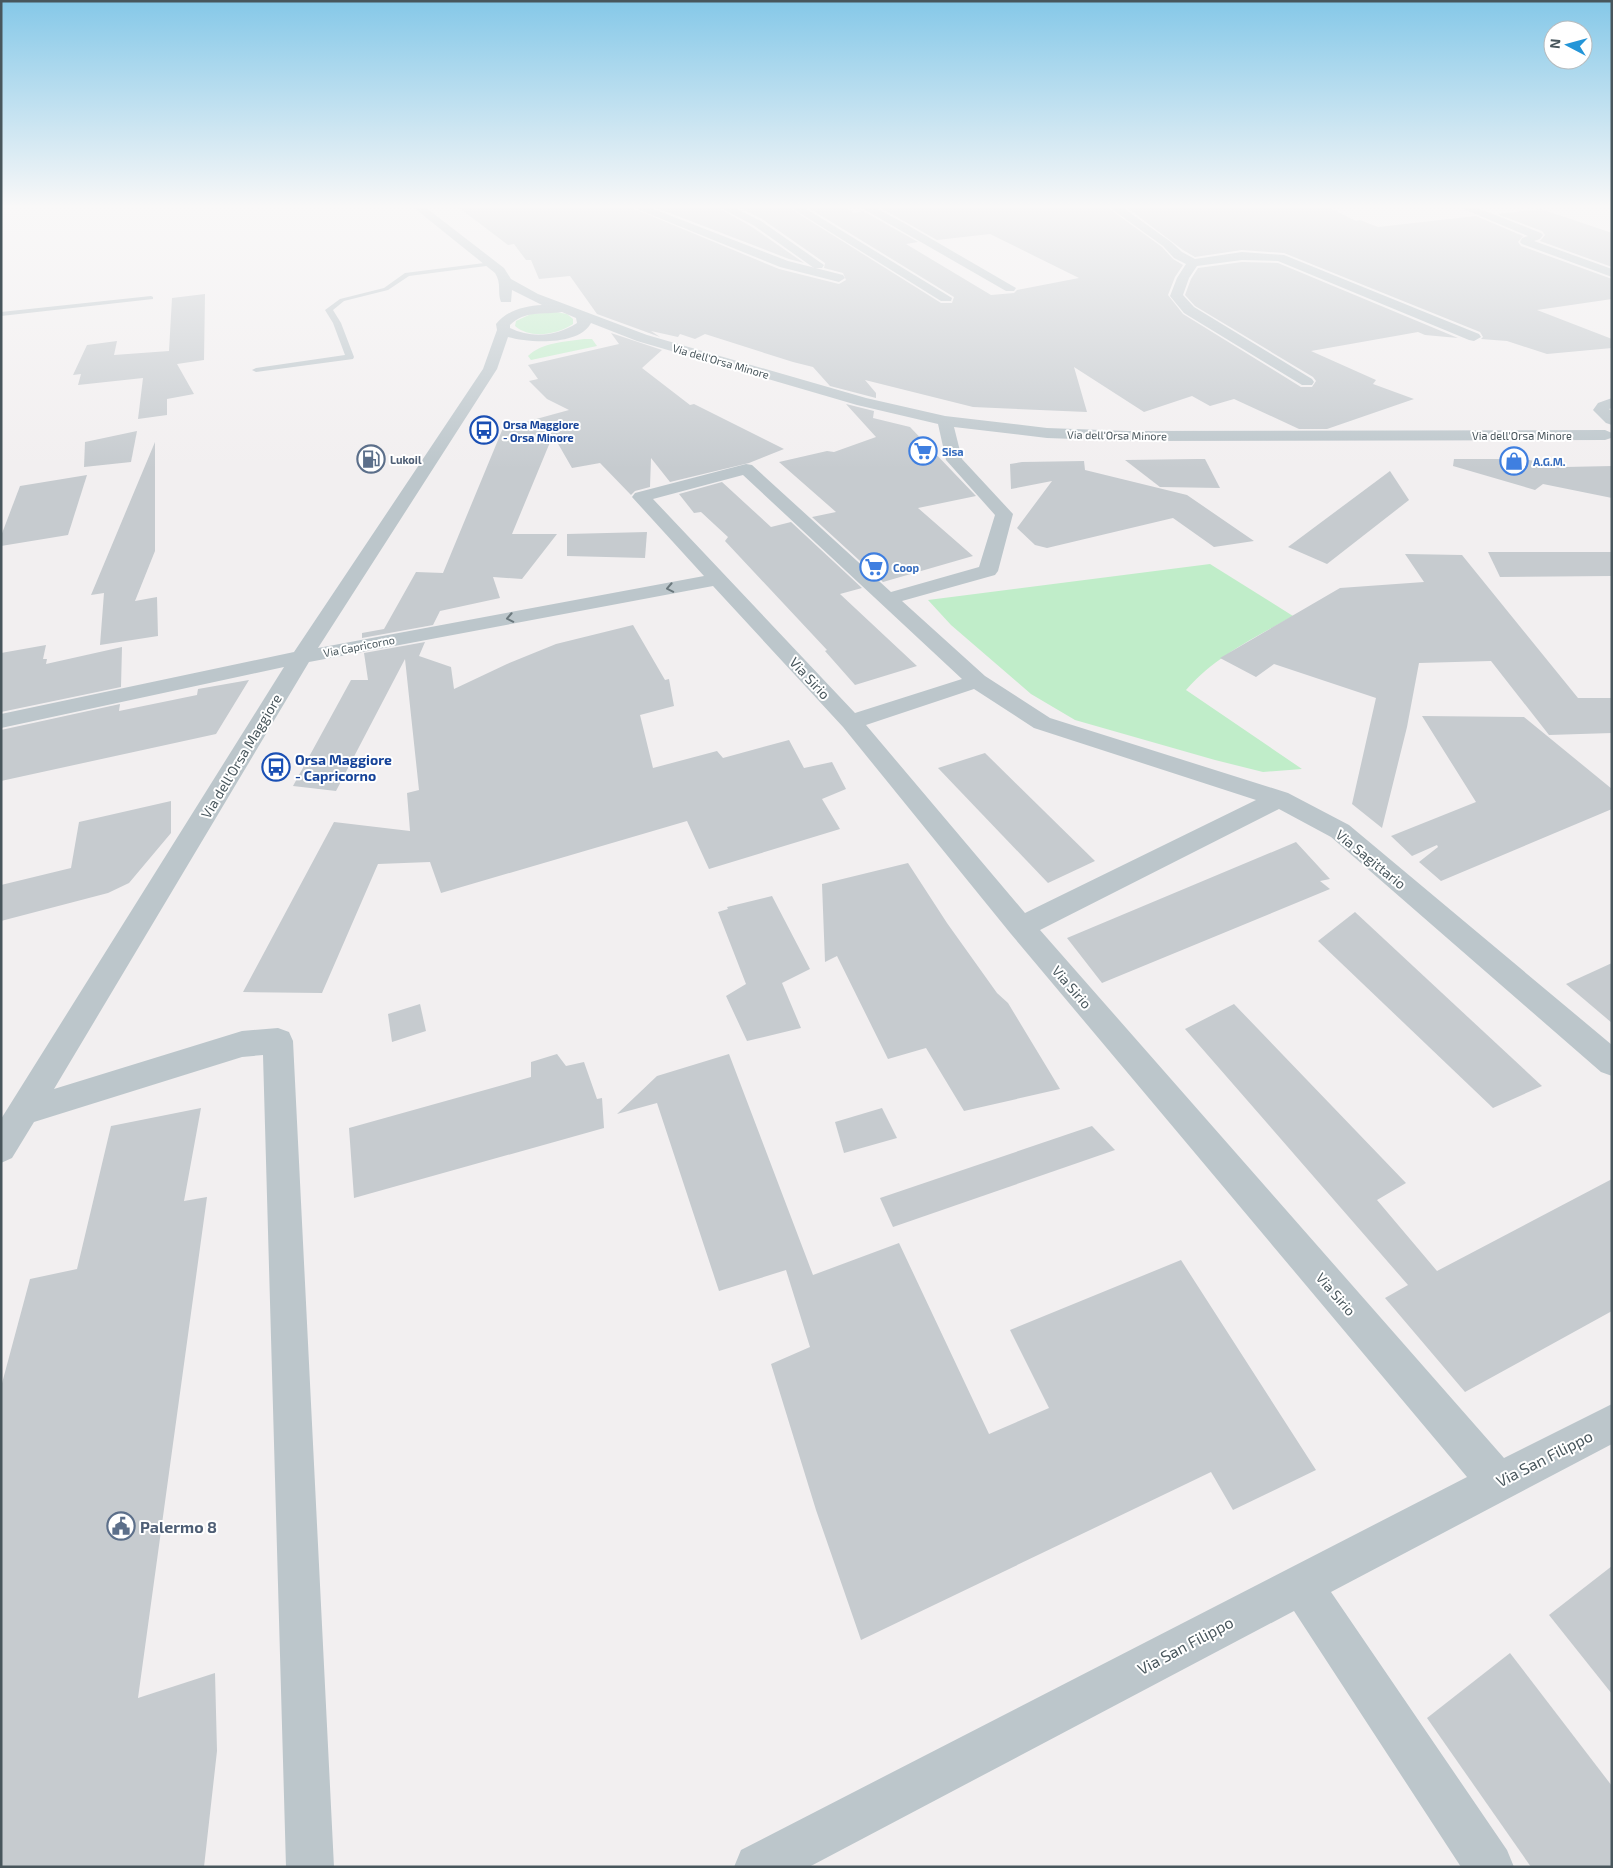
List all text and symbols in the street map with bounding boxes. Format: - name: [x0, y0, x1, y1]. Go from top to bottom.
- north arrow: [1543, 20, 1593, 70]
- text: N: [1546, 38, 1564, 50]
- street label: Via dell'Orsa Minore: [671, 341, 771, 381]
- bus stop icon: Orsa Maggiore - Orsa Minore: [469, 415, 499, 445]
- place label: Orsa Maggiore - Orsa Minore: [503, 418, 579, 444]
- street label: Via dell'Orsa Minore: [1067, 428, 1167, 442]
- street label: Via dell'Orsa Minore: [1472, 429, 1572, 442]
- supermarket icon: Sisa: [908, 436, 938, 466]
- fuel station icon: Lukoil: [356, 444, 386, 474]
- place label: Sisa: [942, 445, 964, 458]
- shop icon: A.G.M.: [1499, 446, 1529, 476]
- place label: Lukoil: [390, 453, 422, 466]
- place label: A.G.M.: [1533, 455, 1566, 468]
- supermarket icon: Coop: [859, 552, 889, 582]
- place label: Coop: [893, 561, 919, 574]
- one-way arrow: [666, 582, 675, 593]
- one-way arrow: [506, 612, 515, 623]
- street label: Via Capricorno: [322, 633, 396, 659]
- street label: Via Sirio: [786, 653, 834, 703]
- street label: Via dell'Orsa Maggiore: [197, 691, 285, 821]
- place label: Orsa Maggiore - Capricorno: [295, 751, 392, 784]
- bus stop icon: Orsa Maggiore - Capricorno: [261, 752, 291, 782]
- street label: Via Sagittario: [1333, 826, 1409, 892]
- street label: Via Sirio: [1049, 962, 1095, 1012]
- street label: Via Sirio: [1313, 1269, 1359, 1319]
- street label: Via San Filippo: [1493, 1426, 1595, 1490]
- public building icon: Palermo 8: [106, 1511, 136, 1541]
- place label: Palermo 8: [140, 1517, 217, 1536]
- street label: Via San Filippo: [1134, 1612, 1236, 1678]

